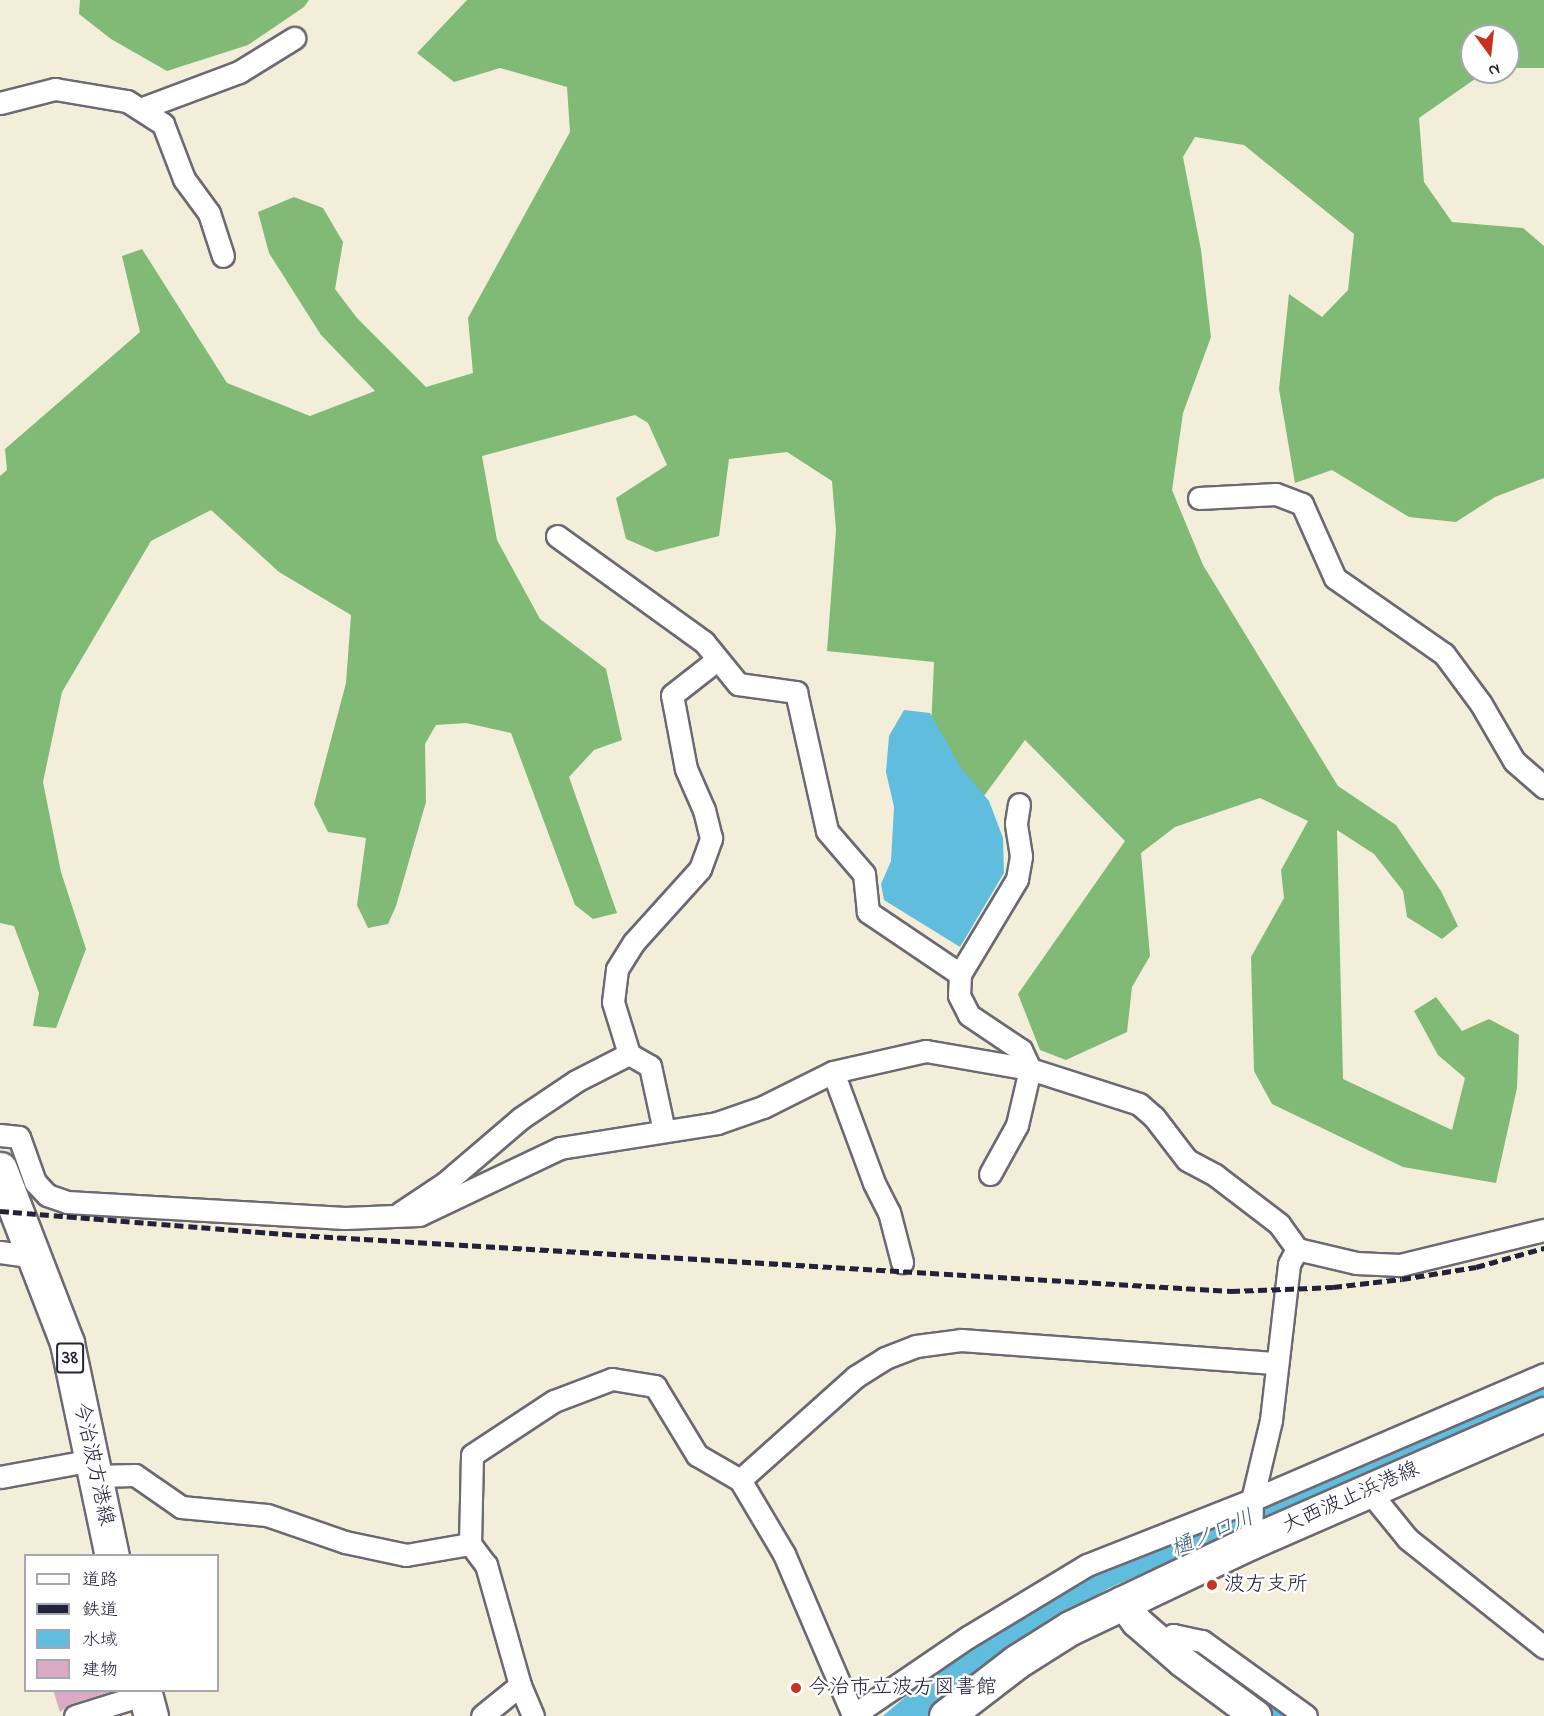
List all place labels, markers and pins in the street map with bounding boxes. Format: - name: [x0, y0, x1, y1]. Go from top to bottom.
- place label: 波方支所: [1224, 1572, 1308, 1598]
- marker: 波方支所: [1205, 1578, 1219, 1592]
- place label: 今治市立波方図書館: [808, 1675, 997, 1701]
- marker: 今治市立波方図書館: [789, 1681, 803, 1695]

